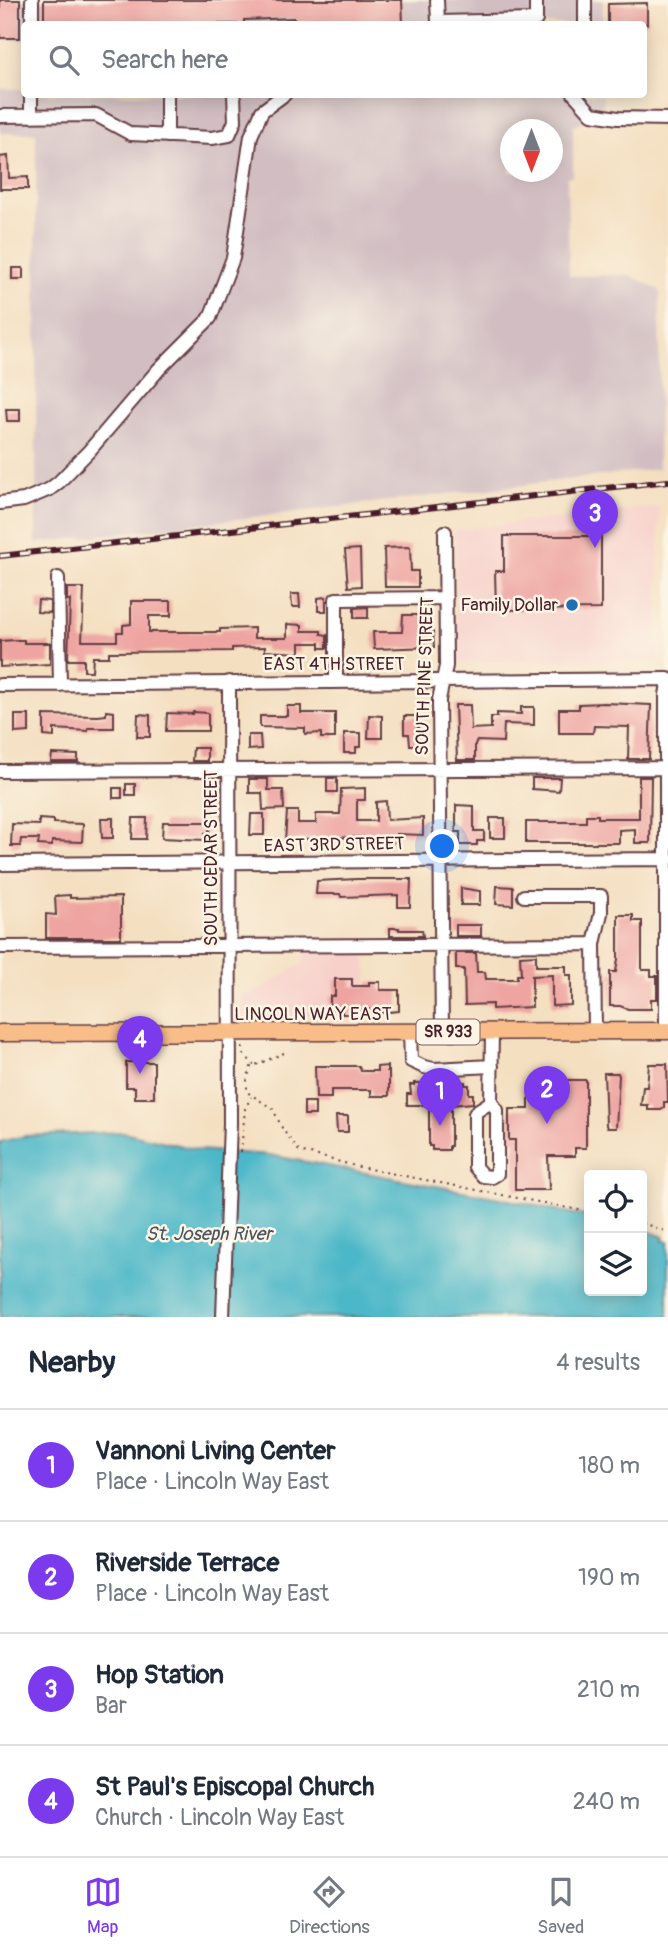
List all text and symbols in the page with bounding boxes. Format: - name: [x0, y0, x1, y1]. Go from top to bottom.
- search box: [21, 21, 647, 98]
- icon: search: [45, 41, 83, 79]
- text: Search here: [101, 44, 228, 76]
- north arrow: [500, 119, 563, 182]
- pin: 3: [572, 490, 618, 548]
- place label: Family Dollar: [460, 594, 559, 617]
- street label: SOUTH PINE STREET: [411, 596, 439, 756]
- marker: Family Dollar: [564, 597, 580, 613]
- street label: EAST 4TH STREET: [264, 653, 404, 676]
- street label: SOUTH CEDAR STREET: [200, 770, 223, 946]
- your location: [425, 829, 459, 863]
- street label: EAST 3RD STREET: [263, 832, 405, 858]
- street label: LINCOLN WAY EAST: [234, 1003, 392, 1026]
- pin: 4: [117, 1016, 163, 1074]
- road number: SR 933: [416, 1020, 480, 1044]
- pin: 2: [524, 1066, 570, 1124]
- pin: 1: [417, 1068, 463, 1126]
- map controls: [584, 1170, 647, 1296]
- button: locate: [584, 1170, 647, 1233]
- water label: St. Joseph River: [146, 1222, 274, 1246]
- button: layers: [584, 1233, 647, 1296]
- text: Nearby: [28, 1344, 115, 1381]
- text: 4 results: [556, 1348, 640, 1377]
- text: Vannoni Living Center: [95, 1435, 335, 1467]
- text: 1: [47, 1451, 56, 1480]
- text: 180 m: [578, 1451, 640, 1480]
- text: Place · Lincoln Way East: [95, 1467, 329, 1496]
- text: Riverside Terrace: [95, 1547, 279, 1579]
- text: 2: [45, 1563, 57, 1592]
- text: 190 m: [578, 1563, 640, 1592]
- text: Place · Lincoln Way East: [95, 1579, 329, 1608]
- text: Hop Station: [95, 1659, 224, 1691]
- text: 3: [45, 1675, 57, 1704]
- text: 210 m: [577, 1675, 640, 1704]
- text: Bar: [95, 1691, 127, 1720]
- text: St Paul's Episcopal Church: [95, 1771, 375, 1803]
- text: 4: [44, 1787, 58, 1816]
- text: 240 m: [573, 1787, 640, 1816]
- text: Church · Lincoln Way East: [95, 1803, 344, 1832]
- tab: Map: [84, 1873, 122, 1939]
- tab: Directions: [289, 1873, 370, 1939]
- tab: Saved: [537, 1873, 584, 1939]

